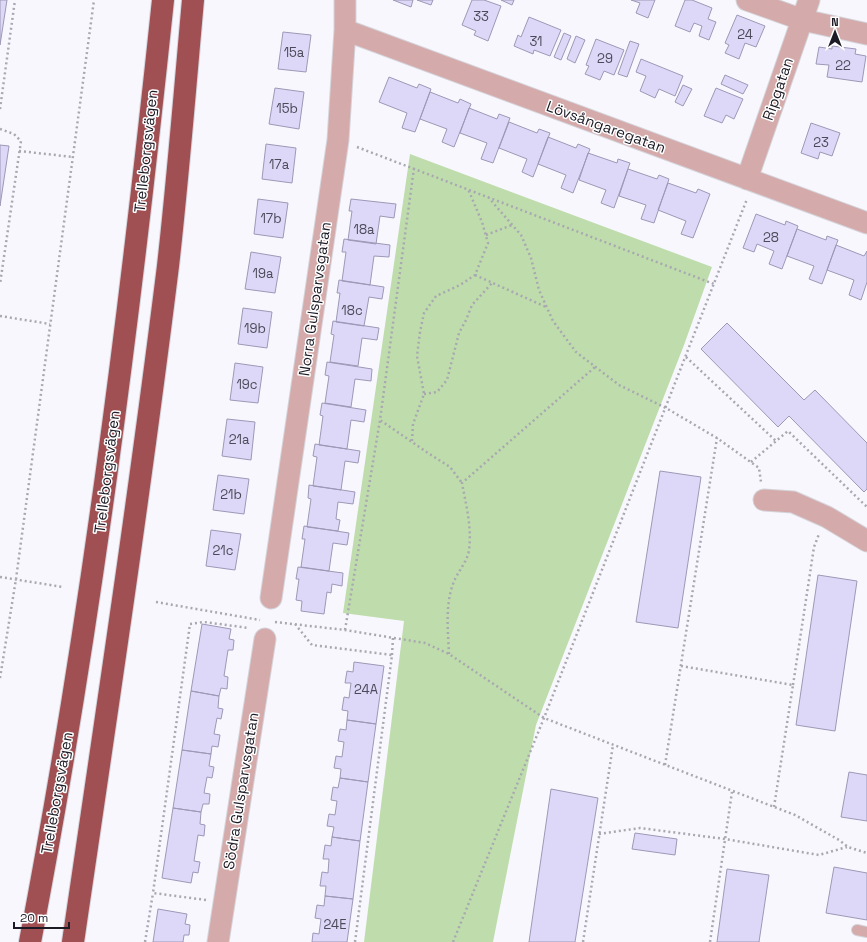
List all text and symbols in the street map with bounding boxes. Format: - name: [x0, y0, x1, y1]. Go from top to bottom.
- house number: 33: [473, 8, 489, 25]
- north arrow: [815, 12, 855, 52]
- text: N: [831, 15, 839, 29]
- house number: 24: [737, 26, 753, 43]
- house number: 31: [529, 33, 543, 50]
- house number: 15a: [284, 44, 305, 61]
- house number: 29: [597, 50, 613, 67]
- street label: Ripgatan: [758, 55, 797, 123]
- house number: 22: [835, 57, 851, 74]
- street label: Trelleborgsvägen: [130, 88, 161, 213]
- street label: Lövsångaregatan: [544, 96, 668, 157]
- house number: 15b: [276, 100, 298, 117]
- house number: 23: [813, 134, 829, 151]
- house number: 17a: [269, 156, 290, 173]
- house number: 17b: [260, 210, 282, 227]
- street label: Norra Gulsparvsgatan: [294, 221, 335, 377]
- house number: 18a: [353, 221, 375, 238]
- house number: 28: [763, 229, 779, 246]
- house number: 19a: [253, 265, 274, 282]
- house number: 18c: [341, 302, 363, 319]
- house number: 19b: [244, 320, 266, 337]
- house number: 19c: [236, 376, 258, 393]
- street label: Trelleborgsvägen: [90, 409, 123, 535]
- house number: 21a: [229, 431, 250, 448]
- house number: 21b: [220, 486, 242, 503]
- house number: 21c: [212, 542, 234, 559]
- house number: 24A: [354, 681, 378, 698]
- street label: Södra Gulsparvsgatan: [219, 711, 262, 871]
- street label: Trelleborgsvägen: [36, 730, 77, 855]
- scale bar: [14, 904, 69, 930]
- text: 20 m: [20, 910, 48, 926]
- house number: 24E: [324, 916, 346, 933]

